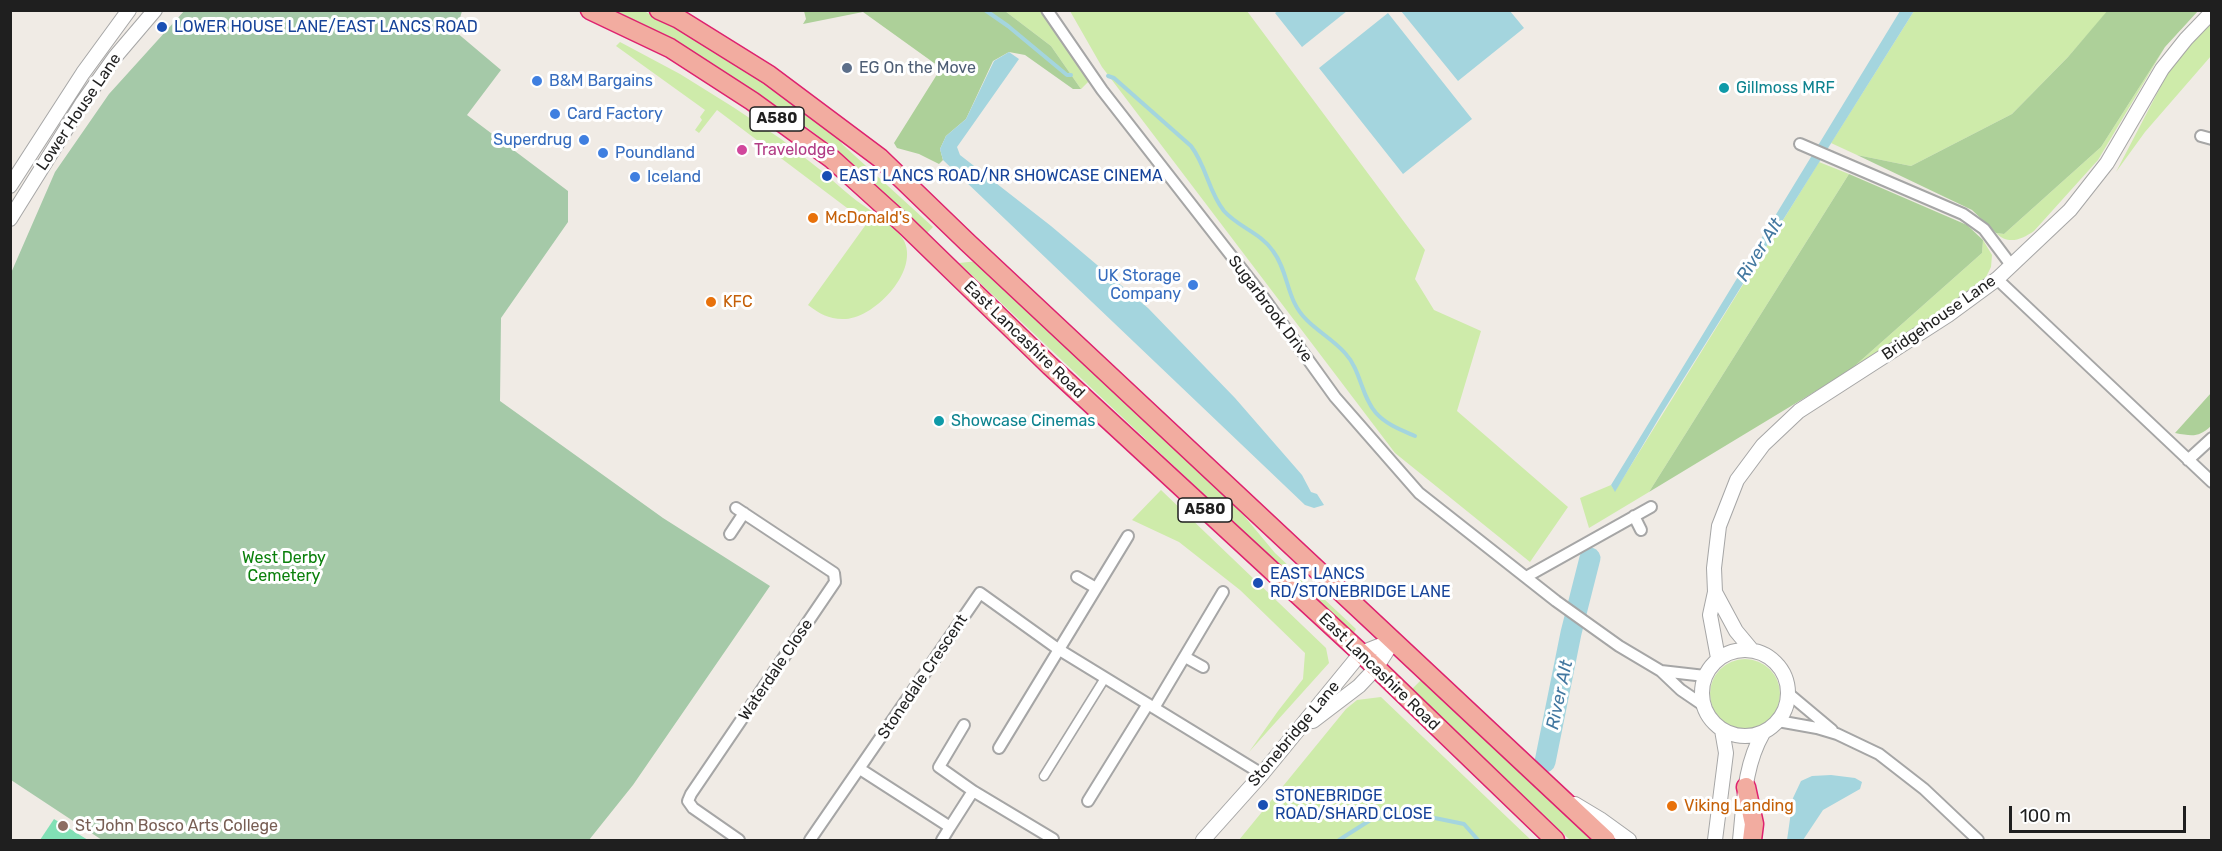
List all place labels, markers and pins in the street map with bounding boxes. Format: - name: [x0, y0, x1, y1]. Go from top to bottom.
- place label: LOWER HOUSE LANE/EAST LANCS ROAD: [174, 17, 478, 37]
- marker: LOWER HOUSE LANE/EAST LANCS ROAD: [155, 20, 169, 34]
- place label: EG On the Move: [859, 58, 976, 78]
- marker: EG On the Move: [840, 61, 854, 75]
- place label: B&M Bargains: [549, 71, 653, 91]
- marker: B&M Bargains: [530, 74, 544, 88]
- place label: Gillmoss MRF: [1736, 78, 1835, 98]
- marker: Gillmoss MRF: [1717, 81, 1731, 95]
- place label: Card Factory: [567, 104, 663, 124]
- marker: Card Factory: [548, 107, 562, 121]
- place label: Superdrug: [493, 130, 572, 150]
- marker: Superdrug: [577, 133, 591, 147]
- place label: Travelodge: [754, 140, 835, 160]
- place label: Poundland: [615, 143, 695, 163]
- marker: Travelodge: [735, 143, 749, 157]
- marker: Poundland: [596, 146, 610, 160]
- place label: EAST LANCS ROAD/NR SHOWCASE CINEMA: [839, 166, 1163, 186]
- place label: Iceland: [647, 167, 701, 187]
- marker: EAST LANCS ROAD/NR SHOWCASE CINEMA: [820, 169, 834, 183]
- marker: Iceland: [628, 170, 642, 184]
- place label: McDonald's: [825, 208, 910, 228]
- marker: McDonald's: [806, 211, 820, 225]
- place label: UK Storage Company: [1098, 266, 1181, 304]
- marker: UK Storage Company: [1186, 278, 1200, 292]
- place label: KFC: [723, 292, 753, 312]
- marker: KFC: [704, 295, 718, 309]
- place label: Showcase Cinemas: [951, 411, 1095, 431]
- marker: Showcase Cinemas: [932, 414, 946, 428]
- place label: EAST LANCS RD/STONEBRIDGE LANE: [1270, 564, 1451, 602]
- marker: EAST LANCS RD/STONEBRIDGE LANE: [1251, 576, 1265, 590]
- place label: STONEBRIDGE ROAD/SHARD CLOSE: [1275, 786, 1433, 824]
- place label: Viking Landing: [1684, 796, 1794, 816]
- marker: STONEBRIDGE ROAD/SHARD CLOSE: [1256, 798, 1270, 812]
- marker: Viking Landing: [1665, 799, 1679, 813]
- place label: St John Bosco Arts College: [75, 816, 278, 836]
- marker: St John Bosco Arts College: [56, 819, 70, 833]

